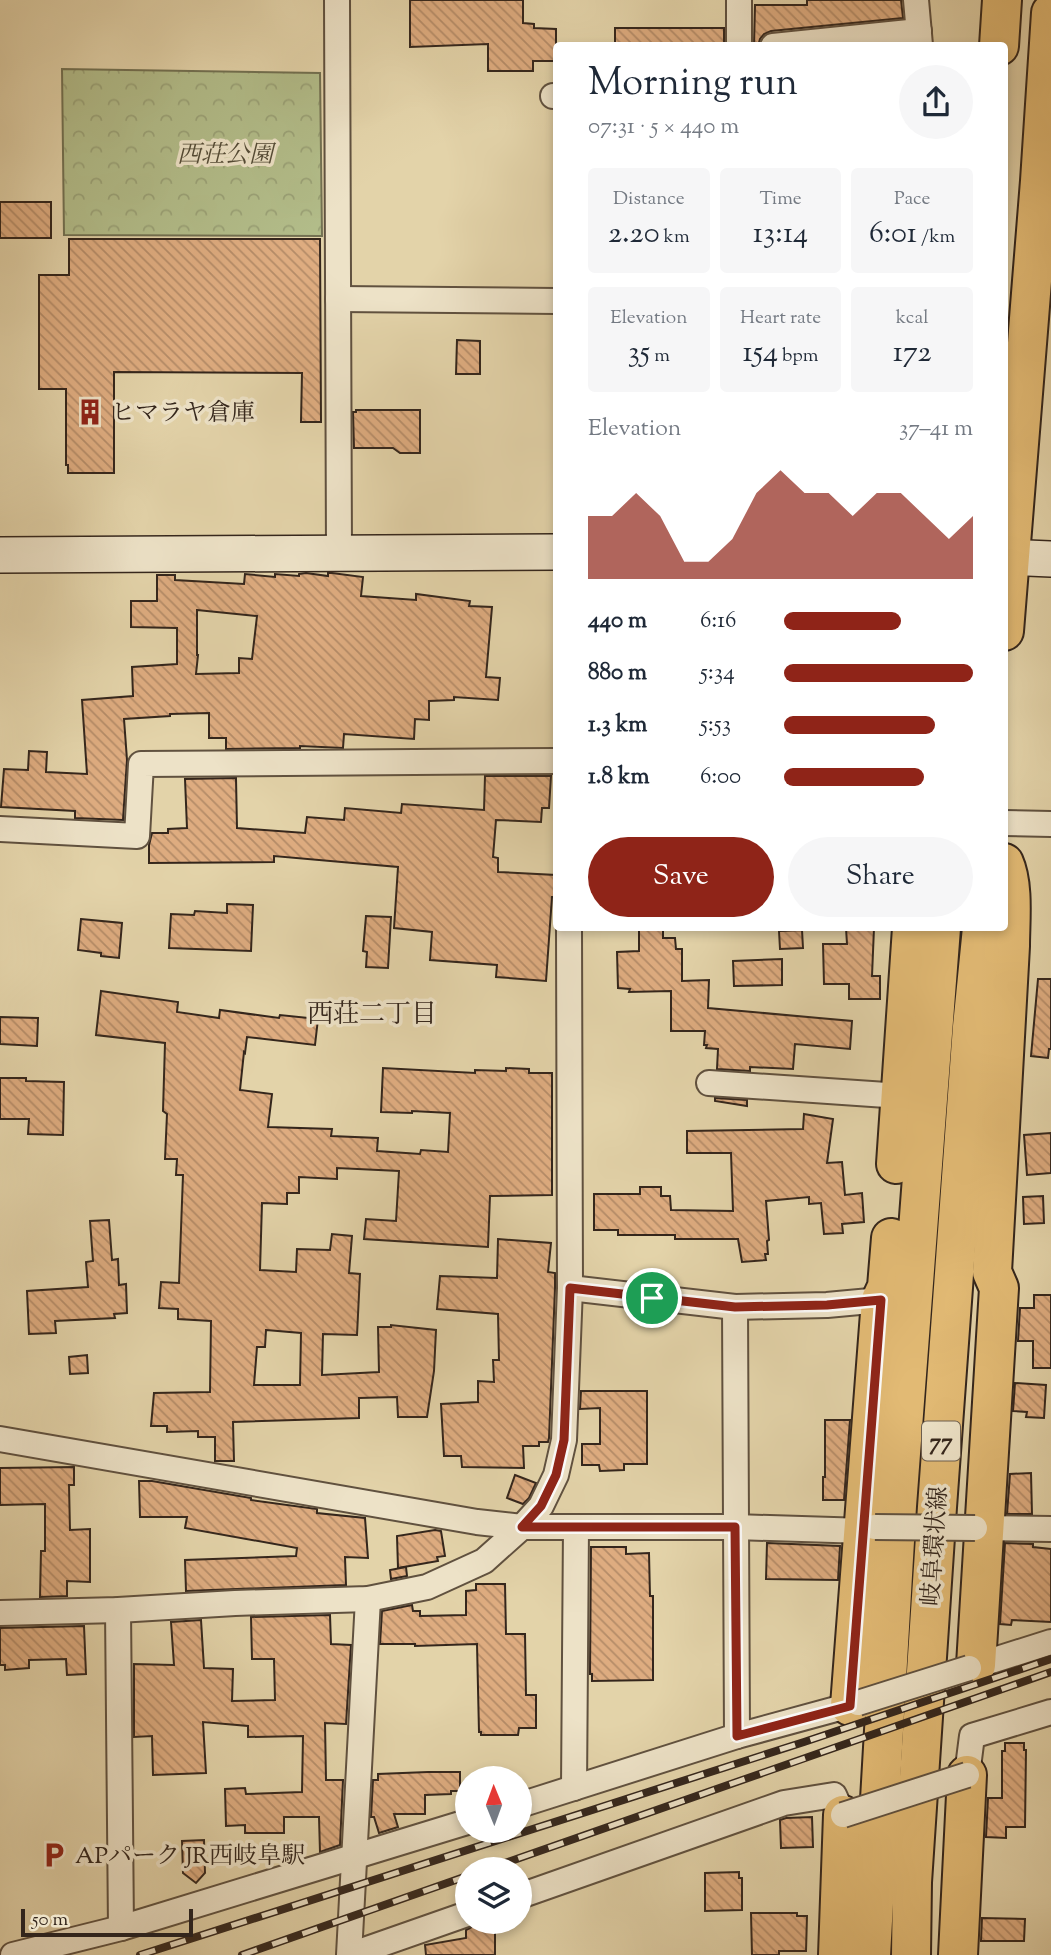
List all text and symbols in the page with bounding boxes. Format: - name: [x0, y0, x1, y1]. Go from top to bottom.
- text: Morning run: [588, 58, 798, 112]
- button: share: [899, 65, 973, 139]
- text: 07:31 · 5 × 440 m: [588, 111, 739, 144]
- park label: 西荘公園: [177, 139, 277, 173]
- text: Distance: [613, 186, 685, 213]
- text: Time: [759, 186, 802, 213]
- text: Pace: [894, 186, 930, 213]
- text: 2.20: [608, 213, 660, 256]
- text: 13:14: [753, 213, 808, 256]
- text: 6:01: [869, 213, 917, 256]
- text: km: [660, 224, 690, 251]
- text: /km: [917, 224, 955, 251]
- text: Elevation: [610, 305, 687, 332]
- text: Heart rate: [740, 305, 821, 332]
- text: kcal: [896, 305, 928, 332]
- text: 35: [628, 332, 650, 375]
- text: 154: [742, 332, 778, 375]
- text: 172: [893, 332, 932, 375]
- text: m: [650, 343, 670, 370]
- text: bpm: [778, 343, 819, 370]
- building icon: ヒマラヤ倉庫: [75, 397, 105, 427]
- place label: ヒマラヤ倉庫: [111, 397, 255, 431]
- text: Elevation: [588, 413, 681, 446]
- text: 37–41 m: [899, 413, 973, 446]
- text: 440 m: [588, 605, 647, 638]
- text: 6:16: [700, 605, 736, 638]
- text: 880 m: [588, 657, 647, 690]
- text: 5:34: [700, 657, 735, 690]
- text: 1.3 km: [588, 709, 647, 742]
- text: 5:53: [700, 709, 731, 742]
- text: 1.8 km: [588, 761, 650, 794]
- text: 6:00: [700, 761, 741, 794]
- button: Save: [588, 837, 774, 917]
- button: Share: [788, 837, 973, 917]
- district label: 西荘二丁目: [307, 997, 437, 1034]
- pin: [622, 1268, 682, 1328]
- icon: arrive: [633, 1279, 671, 1317]
- road number: 77: [922, 1422, 960, 1460]
- street label: 岐阜環状線: [915, 1485, 957, 1607]
- north arrow: [455, 1766, 532, 1843]
- map controls: [455, 1766, 532, 1934]
- parking icon: APパーク JR西岐阜駅: [39, 1840, 69, 1870]
- place label: APパーク JR西岐阜駅: [75, 1840, 305, 1874]
- button: layers: [455, 1857, 532, 1934]
- scale bar: [21, 1906, 192, 1938]
- text: 50 m: [32, 1907, 68, 1934]

